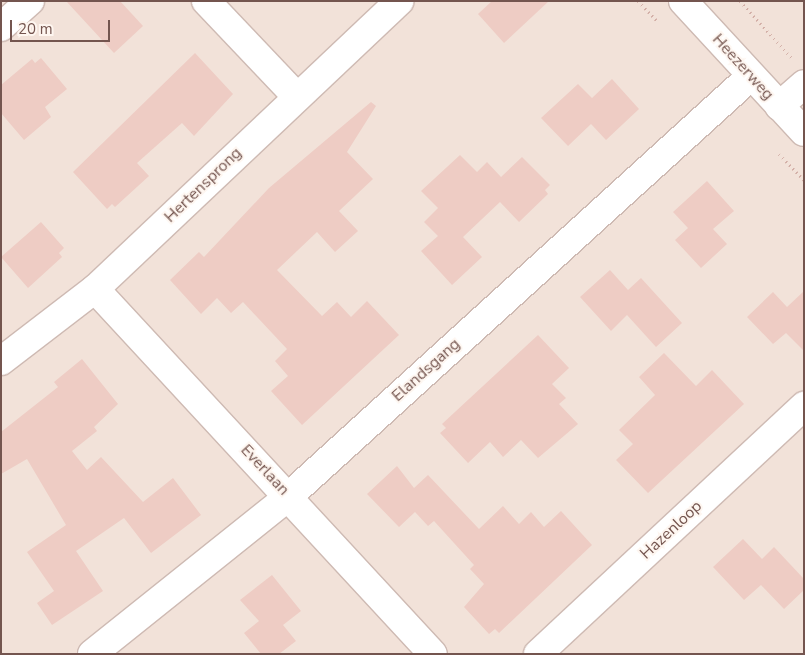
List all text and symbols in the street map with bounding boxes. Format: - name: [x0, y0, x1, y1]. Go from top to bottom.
- scale bar: [12, 10, 112, 42]
- text: 20 m: [18, 19, 53, 39]
- street label: Heezerweg: [708, 30, 778, 104]
- street label: Hertensprong: [160, 143, 246, 227]
- street label: Elandsgang: [388, 334, 464, 406]
- street label: Everlaan: [237, 441, 293, 499]
- street label: Hazenloop: [636, 497, 706, 563]

